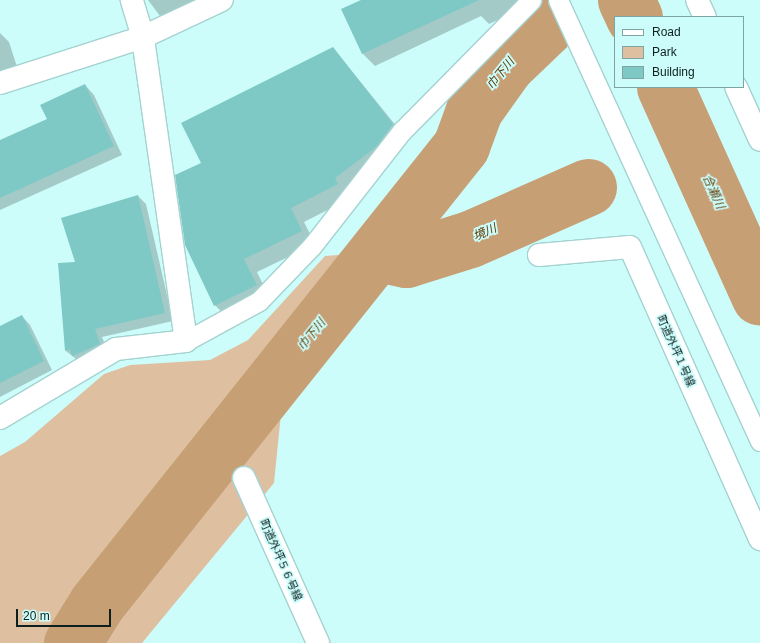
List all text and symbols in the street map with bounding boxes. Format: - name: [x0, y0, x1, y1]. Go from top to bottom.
- legend: [614, 16, 744, 88]
- text: Road: [652, 25, 681, 39]
- text: Park: [652, 45, 677, 59]
- water label: 巾下川: [484, 55, 518, 93]
- text: Building: [652, 65, 695, 79]
- water label: 合瀬川: [699, 173, 727, 211]
- water label: 境川: [471, 222, 499, 244]
- street label: 町道外坪１号線: [654, 313, 698, 389]
- water label: 巾下川: [295, 316, 329, 354]
- street label: 町道外坪５６号線: [257, 517, 305, 603]
- scale bar: [18, 601, 113, 627]
- text: 20 m: [23, 609, 50, 623]

